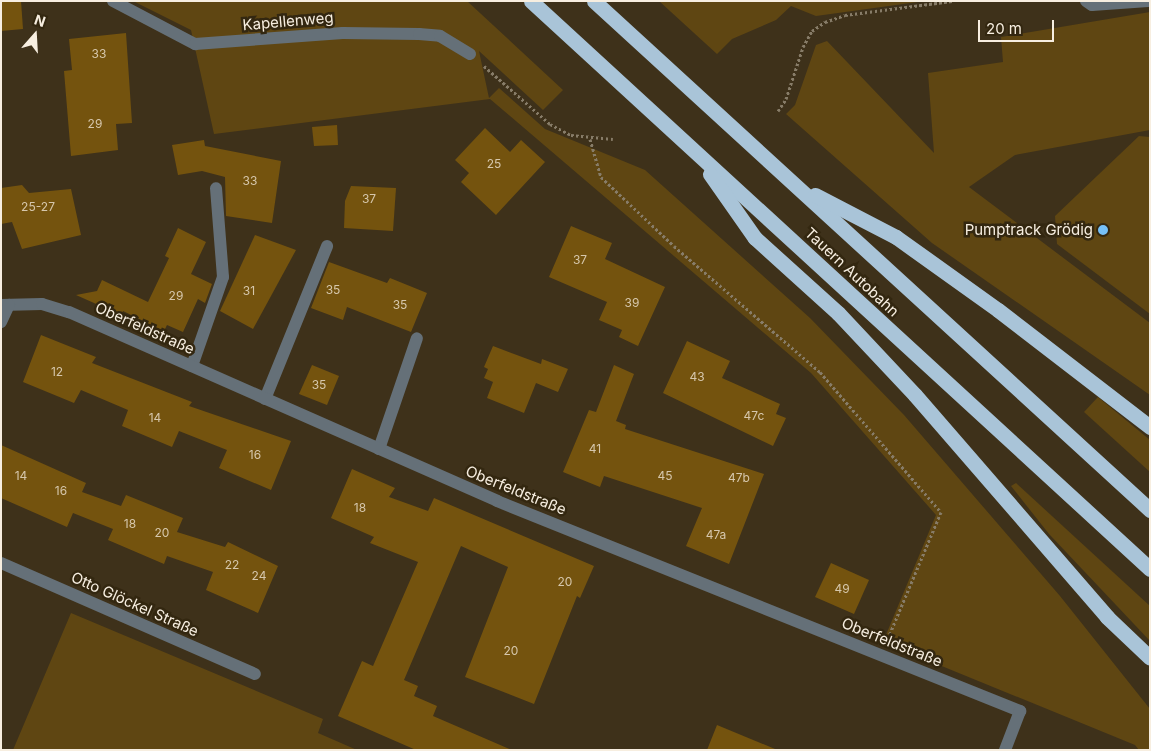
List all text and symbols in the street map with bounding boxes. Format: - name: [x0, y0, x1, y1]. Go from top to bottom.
- street label: Kapellenweg: [242, 8, 334, 34]
- north arrow: [10, 10, 60, 60]
- scale bar: [981, 10, 1057, 42]
- text: N: [32, 11, 48, 30]
- text: 20 m: [986, 19, 1022, 38]
- house number: 33: [92, 47, 106, 61]
- house number: 29: [88, 117, 102, 131]
- house number: 25: [487, 157, 501, 171]
- house number: 33: [243, 174, 257, 188]
- house number: 37: [362, 192, 376, 206]
- house number: 25-27: [21, 200, 55, 214]
- place label: Pumptrack Grödig: [965, 221, 1093, 239]
- street label: Tauern Autobahn: [801, 224, 903, 320]
- marker: Pumptrack Grödig: [1097, 224, 1109, 236]
- house number: 37: [573, 253, 587, 267]
- house number: 35: [326, 283, 340, 297]
- house number: 31: [243, 284, 255, 298]
- house number: 29: [169, 289, 183, 303]
- house number: 39: [625, 296, 639, 310]
- street label: Oberfeldstraße: [93, 298, 197, 358]
- house number: 35: [393, 298, 407, 312]
- house number: 12: [51, 365, 63, 379]
- house number: 43: [689, 370, 705, 384]
- house number: 35: [312, 378, 326, 392]
- house number: 47c: [744, 409, 764, 423]
- house number: 14: [149, 411, 161, 425]
- house number: 41: [589, 442, 601, 456]
- house number: 16: [249, 448, 261, 462]
- street label: Oberfeldstraße: [463, 462, 569, 518]
- house number: 14: [15, 469, 27, 483]
- house number: 45: [657, 469, 673, 483]
- house number: 47b: [728, 471, 750, 485]
- house number: 16: [55, 484, 67, 498]
- house number: 18: [354, 501, 366, 515]
- house number: 18: [124, 517, 136, 531]
- house number: 20: [155, 526, 169, 540]
- house number: 47a: [706, 528, 726, 542]
- house number: 22: [225, 558, 239, 572]
- street label: Otto Glöckel Straße: [69, 568, 201, 640]
- house number: 24: [252, 569, 266, 583]
- house number: 20: [558, 575, 572, 589]
- house number: 49: [834, 582, 850, 596]
- street label: Oberfeldstraße: [839, 614, 945, 670]
- house number: 20: [504, 644, 518, 658]

